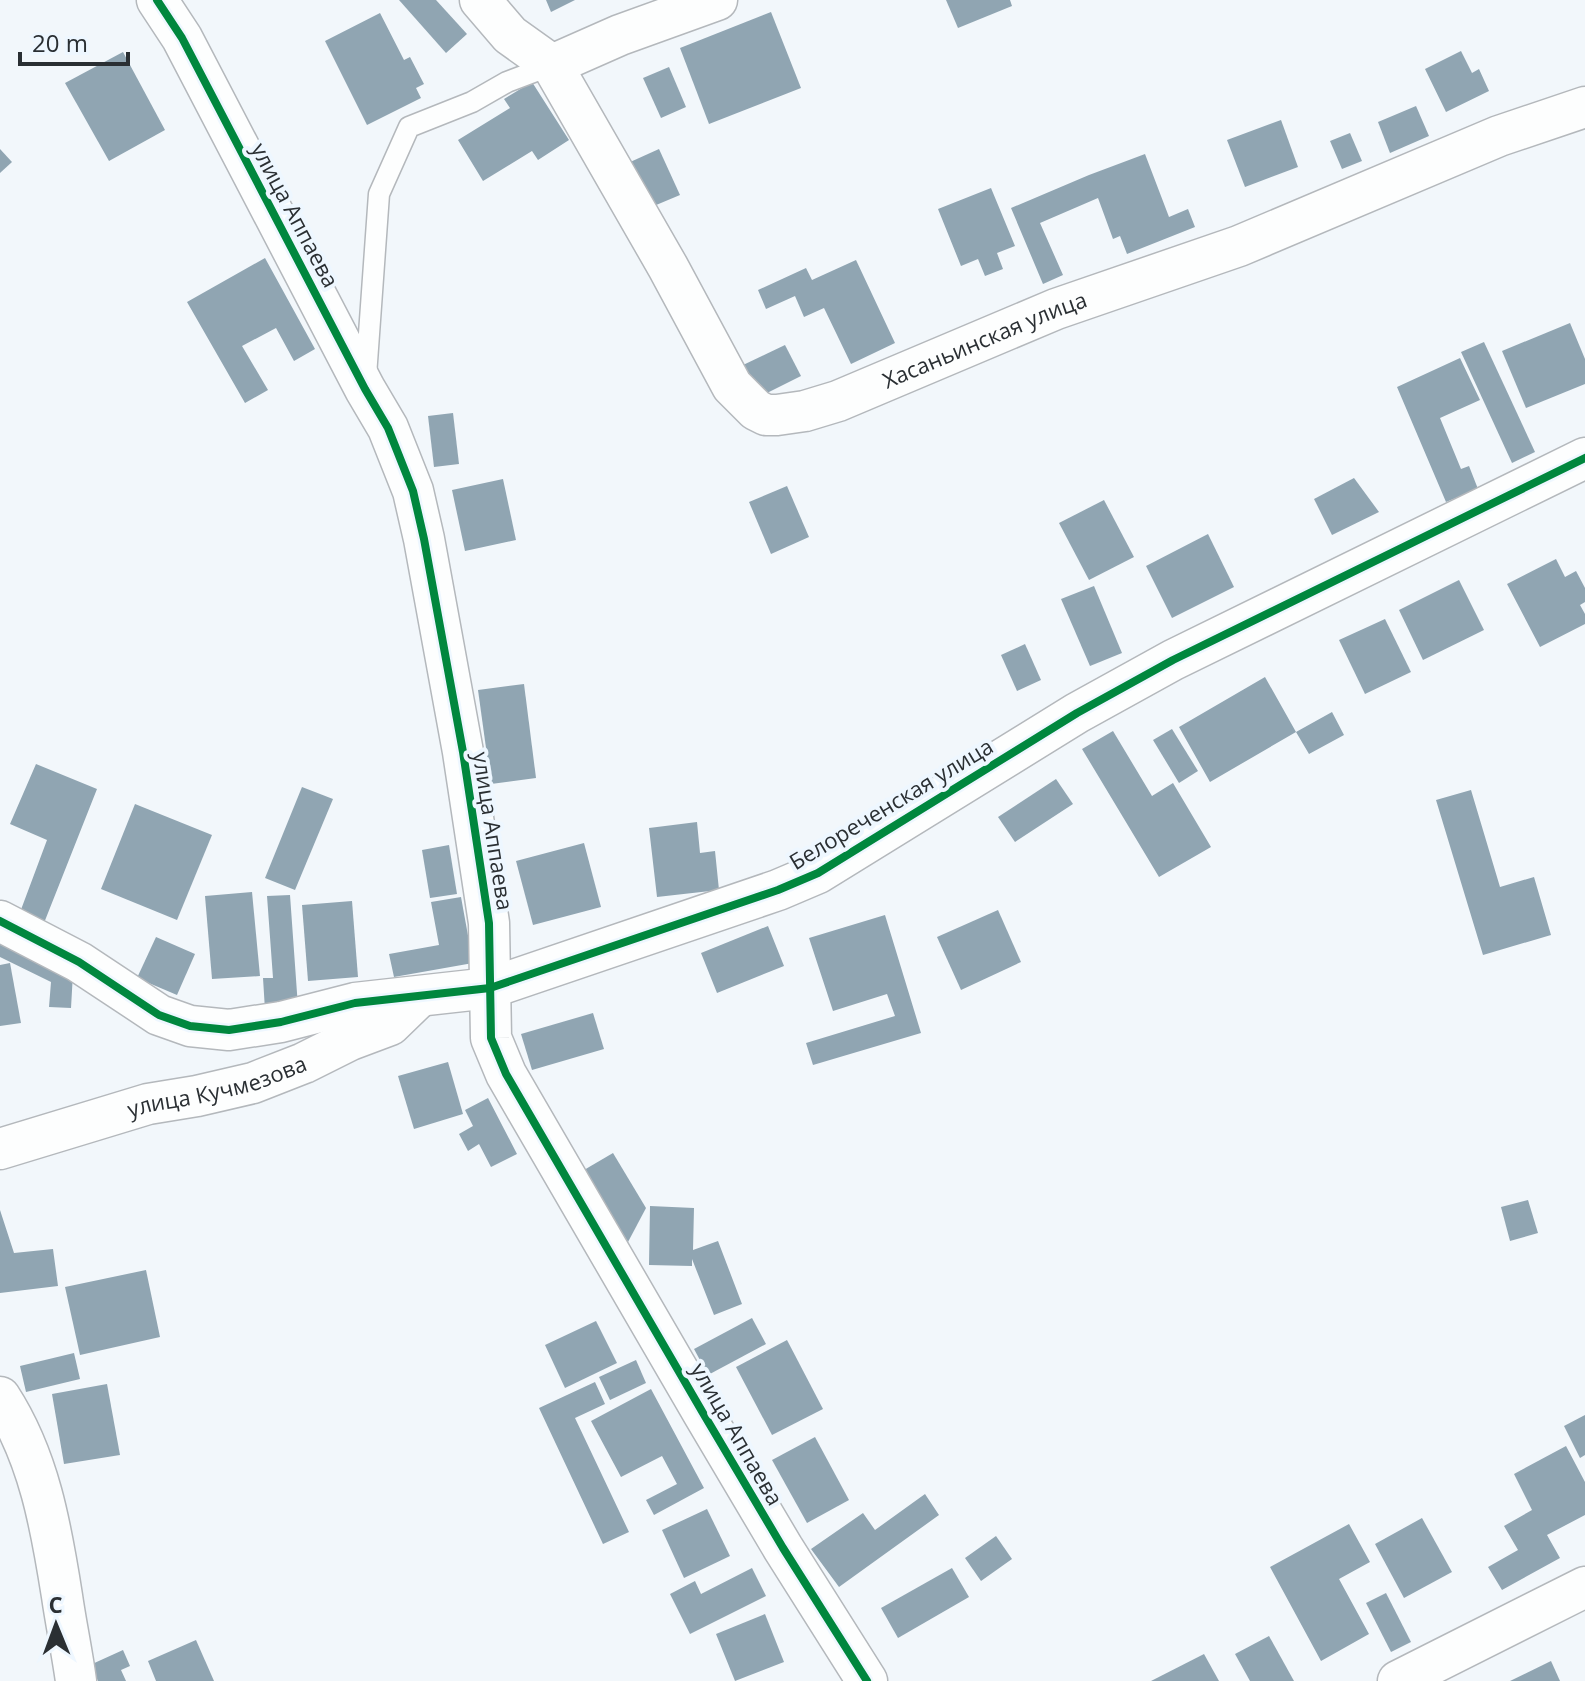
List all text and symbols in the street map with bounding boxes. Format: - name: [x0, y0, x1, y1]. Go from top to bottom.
- scale bar: [20, 16, 128, 66]
- text: 20 m: [32, 26, 88, 59]
- street label: улица Аппаева: [245, 137, 347, 292]
- street label: Хасаньинская улица: [878, 284, 1090, 394]
- street label: Белореченская улица: [783, 730, 998, 876]
- street label: улица Аппаева: [467, 750, 521, 912]
- street label: улица Кучмезова: [123, 1048, 311, 1123]
- street label: улица Аппаева: [685, 1357, 791, 1510]
- north arrow: [16, 1585, 96, 1665]
- text: С: [48, 1589, 63, 1619]

